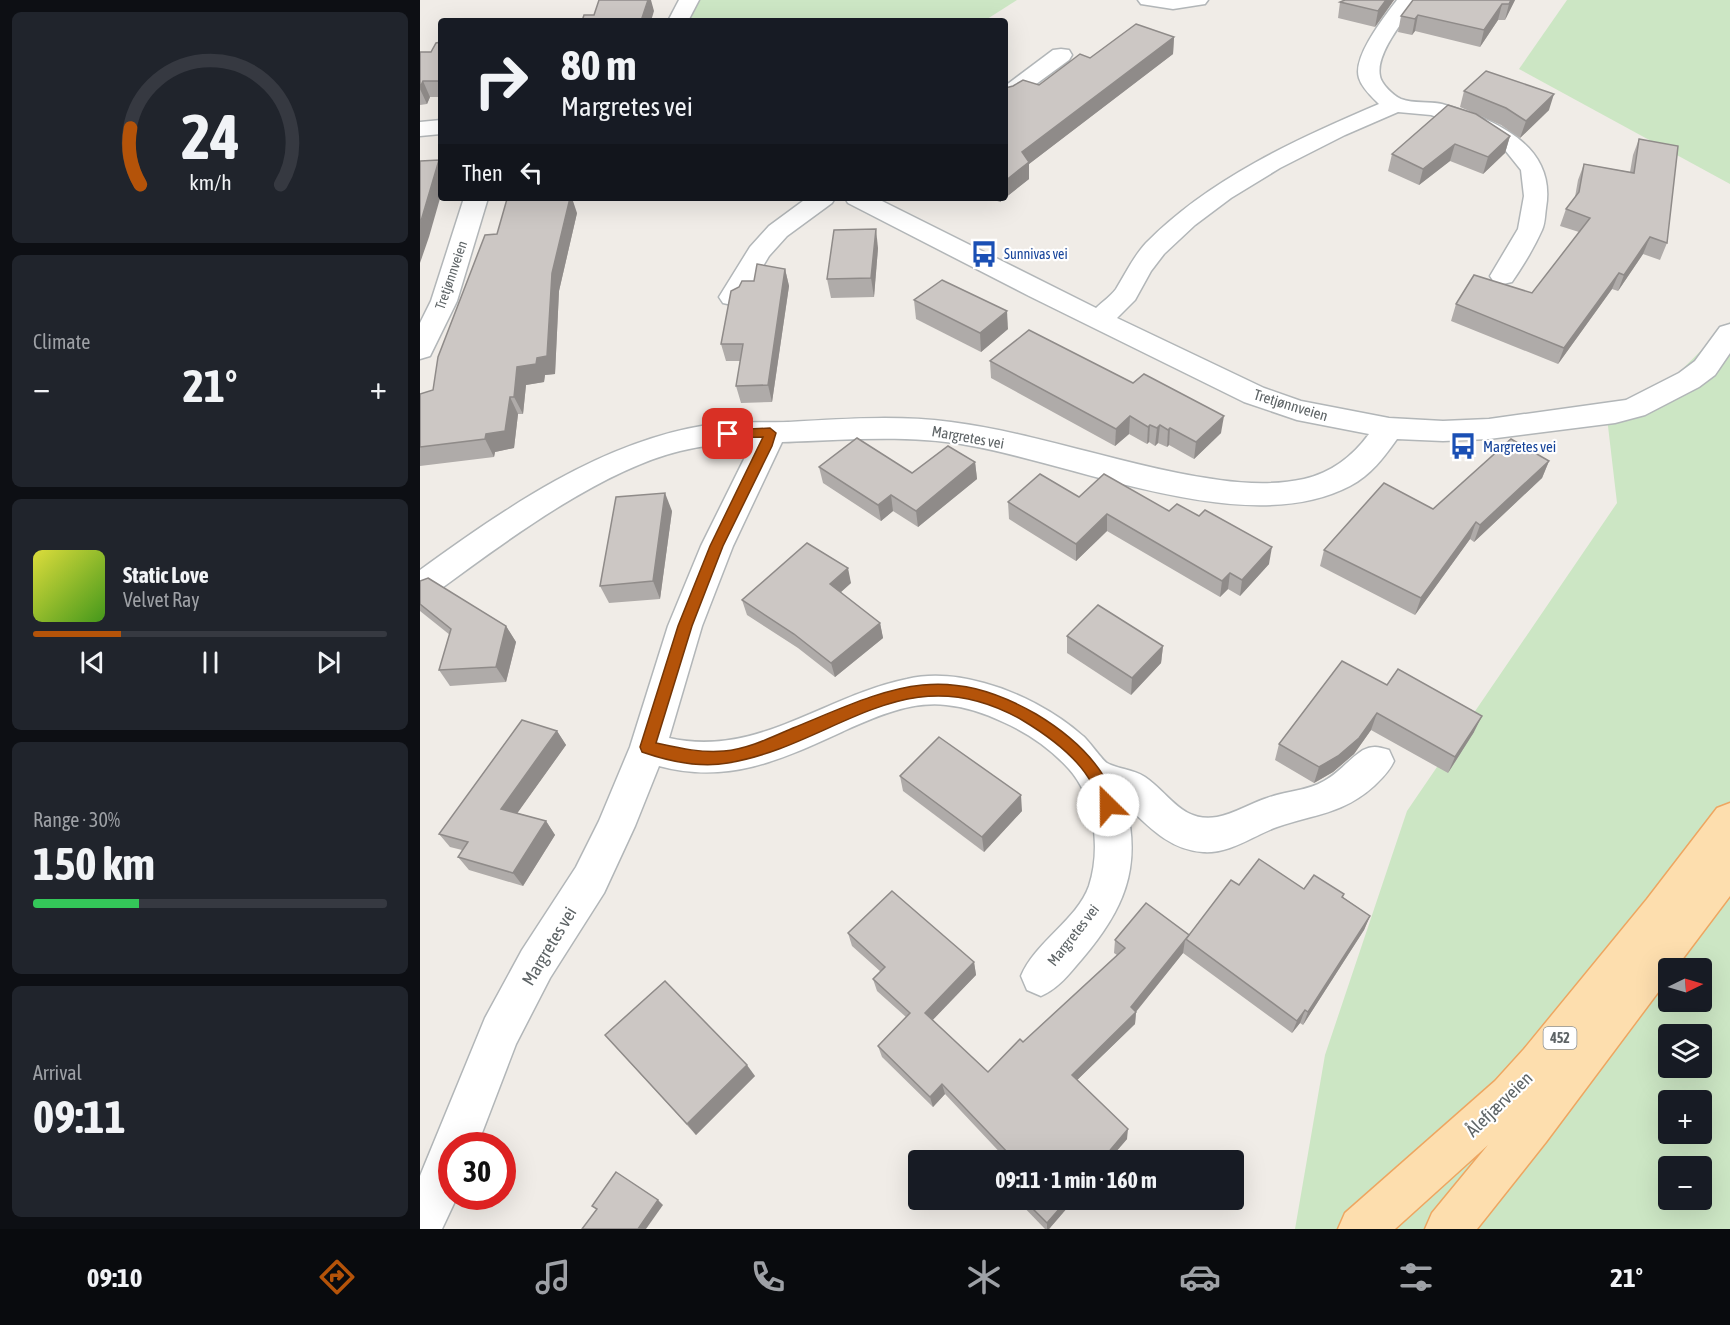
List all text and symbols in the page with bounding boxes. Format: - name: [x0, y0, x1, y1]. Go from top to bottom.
- text: 80 m: [561, 41, 636, 89]
- icon: right: [462, 42, 540, 120]
- text: Margretes vei: [561, 91, 693, 122]
- text: 24: [181, 101, 239, 172]
- icon: left: [515, 156, 548, 189]
- text: Then: [462, 160, 503, 186]
- text: km/h: [189, 170, 231, 195]
- street label: Tretjønnveien: [432, 239, 470, 311]
- bus stop icon: Sunnivas vei: [969, 239, 999, 269]
- place label: Sunnivas vei: [1004, 246, 1068, 262]
- text: Climate: [33, 330, 90, 353]
- text: 21°: [183, 360, 237, 412]
- text: −: [33, 368, 50, 406]
- text: +: [370, 368, 387, 406]
- street label: Tretjønnveien: [1252, 386, 1330, 424]
- pin: [702, 408, 753, 459]
- icon: arrive: [711, 417, 744, 450]
- street label: Margretes vei: [930, 422, 1006, 452]
- bus stop icon: Margretes vei: [1448, 431, 1478, 461]
- place label: Margretes vei: [1483, 438, 1556, 455]
- text: Static Love: [123, 562, 209, 588]
- text: Velvet Ray: [123, 588, 200, 611]
- icon: previous: [76, 646, 109, 679]
- icon: pause: [194, 646, 227, 679]
- icon: next: [312, 646, 345, 679]
- position arrow: [1076, 773, 1140, 837]
- text: Range · 30%: [33, 808, 120, 831]
- text: 150 km: [33, 838, 155, 890]
- street label: Margretes vei: [1044, 901, 1102, 969]
- street label: Margretes vei: [517, 903, 581, 989]
- north arrow: [1658, 958, 1712, 1012]
- map controls: [1658, 958, 1712, 1210]
- button: layers: [1658, 1024, 1712, 1078]
- road number: 452: [1544, 1027, 1576, 1049]
- text: Arrival: [33, 1061, 82, 1084]
- street label: Ålefjærveien: [1461, 1067, 1537, 1141]
- button: +: [1658, 1090, 1712, 1144]
- text: 09:11: [33, 1091, 126, 1143]
- speed limit sign: 30: [438, 1132, 516, 1210]
- button: −: [1658, 1156, 1712, 1210]
- text: 09:11 · 1 min · 160 m: [995, 1167, 1157, 1193]
- icon: directions: [316, 1256, 358, 1298]
- icon: music: [532, 1256, 574, 1298]
- icon: phone: [747, 1256, 789, 1298]
- icon: climate: [963, 1256, 1005, 1298]
- icon: car: [1179, 1256, 1221, 1298]
- icon: filters: [1395, 1256, 1437, 1298]
- text: 09:10: [87, 1262, 142, 1293]
- text: 21°: [1610, 1262, 1643, 1293]

